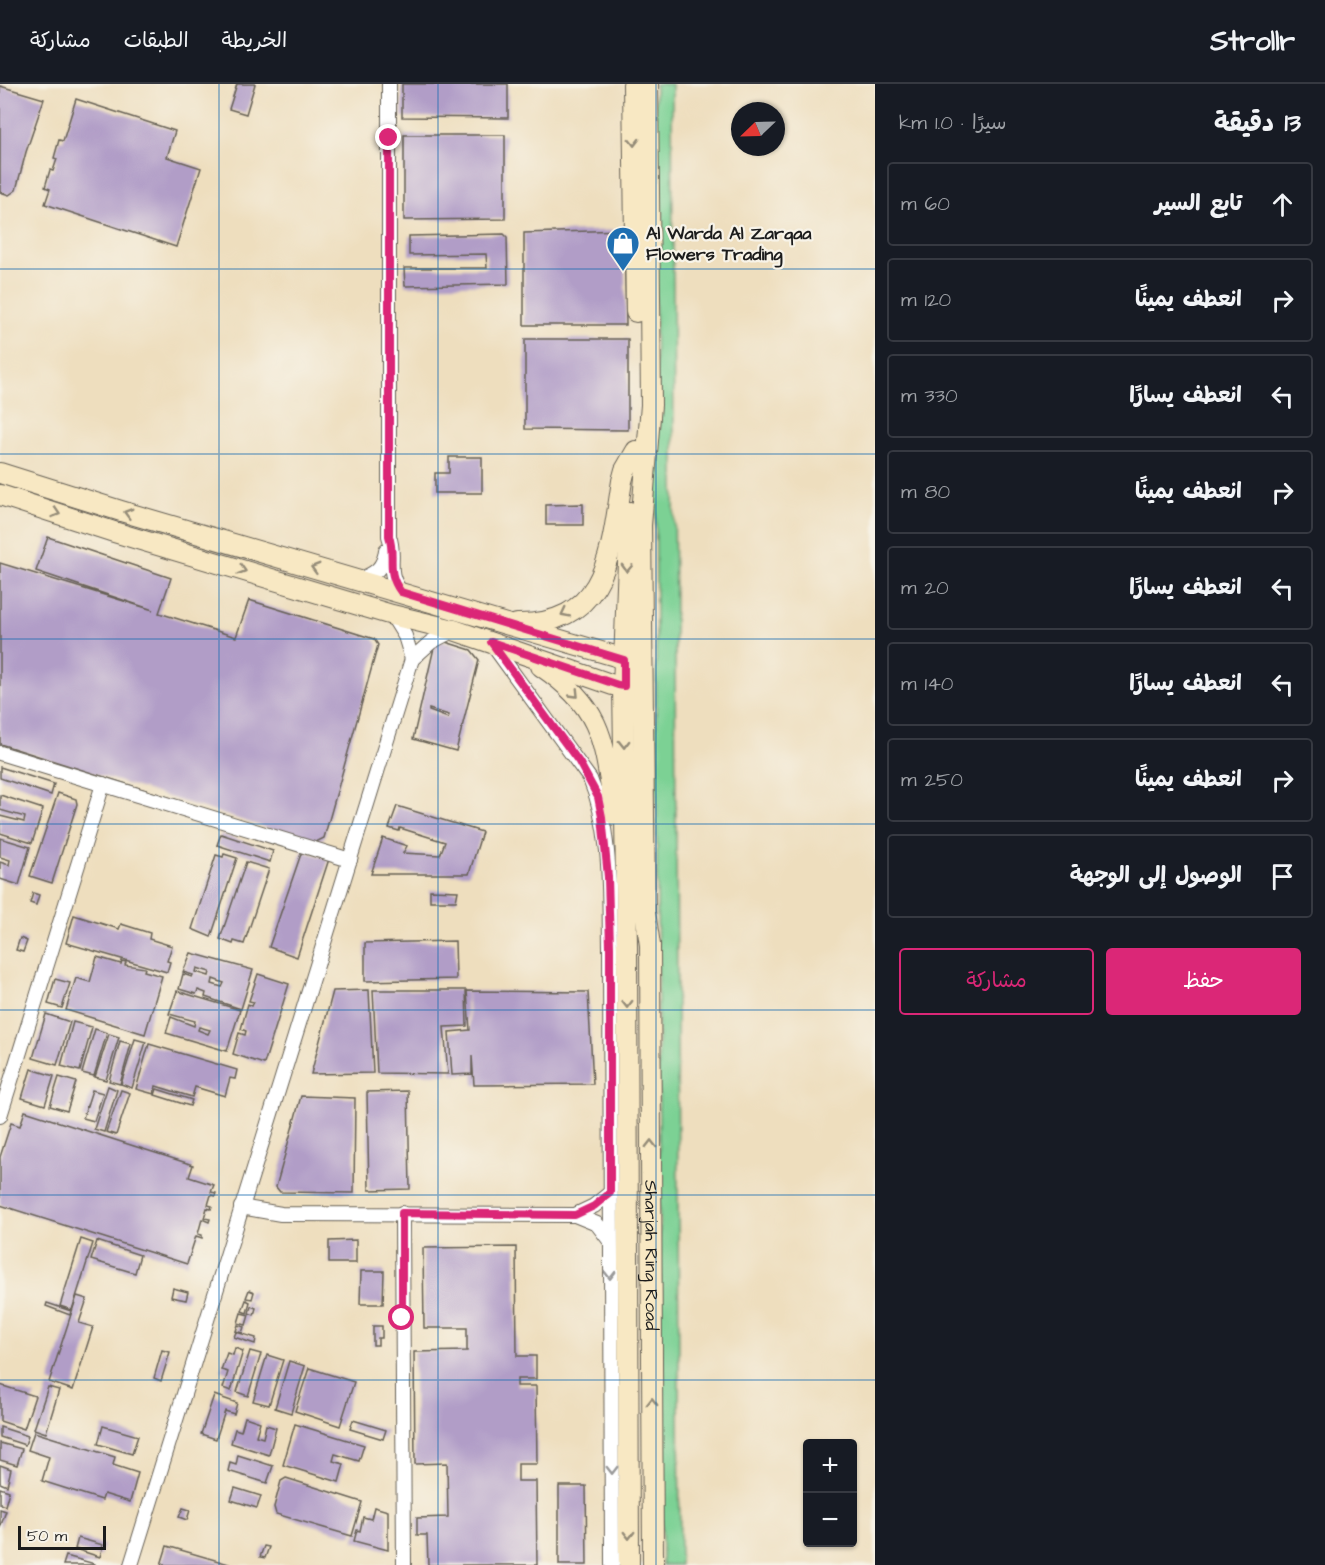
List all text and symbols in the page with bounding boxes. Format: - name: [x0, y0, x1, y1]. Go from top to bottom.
- text: Strollr: [1210, 22, 1295, 61]
- text: مشاركة: [30, 26, 91, 55]
- text: الطبقات: [124, 26, 189, 55]
- text: الخريطة: [222, 26, 287, 55]
- north arrow: [731, 102, 785, 156]
- text: 13 دقيقة: [1214, 105, 1301, 141]
- text: سيرًا · 1.0 km: [899, 109, 1007, 137]
- route end: [375, 124, 401, 150]
- one-way arrow: [628, 138, 640, 147]
- text: تابع السير: [1155, 188, 1242, 219]
- icon: ahead: [1266, 188, 1299, 221]
- text: 60 m: [901, 190, 950, 218]
- place label: Al Warda Al Zarqaa Flowers Trading: [646, 221, 812, 268]
- shop icon: Al Warda Al Zarqaa Flowers Trading: [605, 225, 641, 272]
- text: انعطف يمينًا: [1135, 284, 1242, 315]
- icon: right: [1266, 284, 1299, 317]
- text: 120 m: [901, 286, 951, 314]
- text: انعطف يسارًا: [1129, 380, 1242, 411]
- icon: left: [1266, 380, 1299, 413]
- text: 330 m: [901, 382, 958, 410]
- text: انعطف يمينًا: [1135, 476, 1242, 507]
- icon: right: [1266, 476, 1299, 509]
- text: 80 m: [901, 478, 950, 506]
- one-way arrow: [50, 506, 60, 519]
- one-way arrow: [123, 508, 134, 520]
- one-way arrow: [236, 563, 247, 575]
- one-way arrow: [310, 563, 321, 575]
- one-way arrow: [620, 564, 633, 573]
- text: انعطف يسارًا: [1129, 572, 1242, 603]
- icon: left: [1266, 572, 1299, 605]
- text: 20 m: [901, 574, 949, 602]
- one-way arrow: [560, 605, 571, 617]
- text: انعطف يسارًا: [1129, 668, 1242, 699]
- icon: left: [1266, 668, 1299, 701]
- text: 140 m: [901, 670, 953, 698]
- one-way arrow: [568, 687, 579, 697]
- one-way arrow: [618, 739, 630, 748]
- text: انعطف يمينًا: [1135, 764, 1242, 795]
- icon: right: [1266, 764, 1299, 797]
- text: 250 m: [901, 766, 963, 794]
- text: الوصول إلى الوجهة: [1070, 860, 1242, 891]
- icon: arrive: [1266, 860, 1299, 893]
- button: مشاركة: [899, 948, 1094, 1015]
- button: حفظ: [1106, 948, 1301, 1015]
- one-way arrow: [621, 1000, 633, 1009]
- one-way arrow: [645, 1139, 657, 1148]
- street label: Sharjah Ring Road: [638, 1180, 664, 1331]
- one-way arrow: [604, 1271, 616, 1280]
- route start: [388, 1304, 414, 1330]
- one-way arrow: [646, 1397, 658, 1406]
- map controls: [803, 1439, 857, 1547]
- button: +: [803, 1439, 857, 1493]
- one-way arrow: [606, 1466, 618, 1475]
- button: −: [803, 1493, 857, 1547]
- scale bar: [18, 1523, 106, 1550]
- text: 50 m: [27, 1525, 67, 1547]
- one-way arrow: [623, 1531, 635, 1540]

